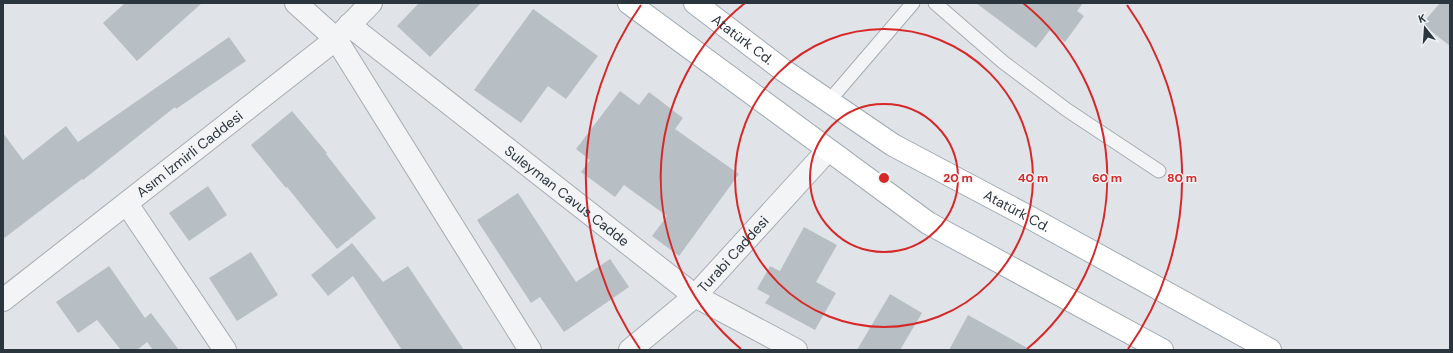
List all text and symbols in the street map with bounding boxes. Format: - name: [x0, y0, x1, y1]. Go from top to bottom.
- north arrow: [1405, 8, 1445, 48]
- street label: Atatürk Cd.: [708, 10, 777, 69]
- text: K: [1417, 11, 1428, 26]
- street label: Asım İzmirli Caddesi: [133, 107, 246, 201]
- street label: Suleyman Cavus Cadde: [501, 141, 633, 250]
- text: 20 m: [943, 170, 973, 186]
- text: 40 m: [1018, 170, 1048, 186]
- text: 60 m: [1092, 170, 1122, 186]
- text: 80 m: [1167, 170, 1197, 186]
- centre of rings: [877, 171, 891, 185]
- street label: Atatürk Cd.: [981, 186, 1053, 236]
- street label: Turabi Caddesi: [694, 212, 773, 296]

